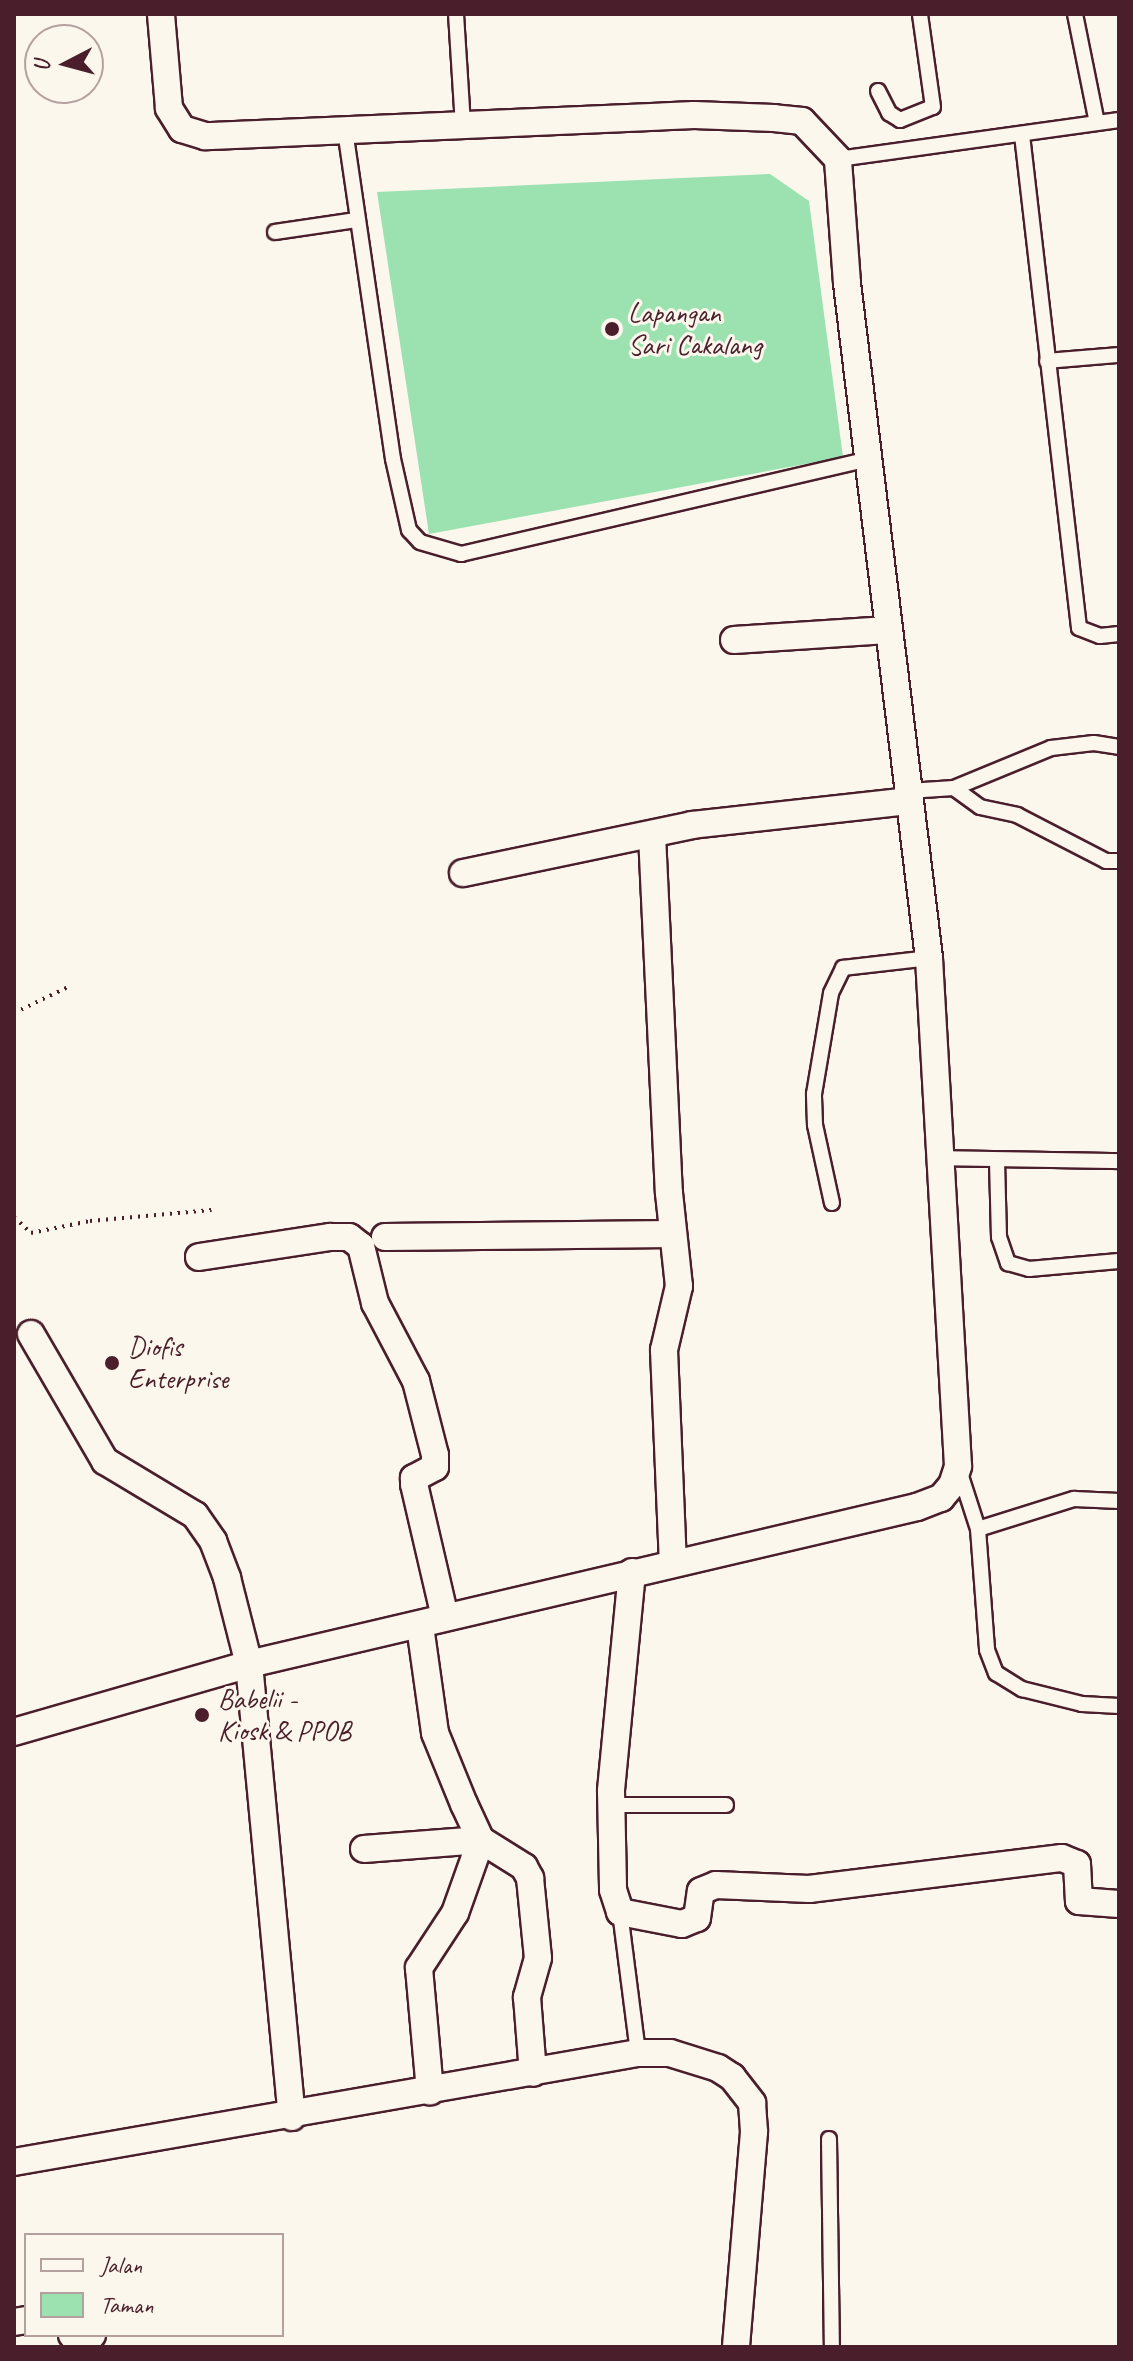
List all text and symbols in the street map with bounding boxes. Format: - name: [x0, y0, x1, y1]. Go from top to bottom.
- north arrow: [24, 24, 104, 104]
- text: U: [28, 60, 57, 73]
- place label: Lapangan Sari Cakalang: [628, 296, 761, 362]
- marker: Lapangan Sari Cakalang: [603, 320, 621, 338]
- place label: Diofis Enterprise: [128, 1330, 228, 1396]
- marker: Diofis Enterprise: [103, 1354, 121, 1372]
- place label: Babelii - Kiosk & PPOB: [218, 1682, 351, 1748]
- marker: Babelii - Kiosk & PPOB: [193, 1706, 211, 1724]
- legend: [24, 2233, 284, 2337]
- text: Jalan: [100, 2250, 142, 2280]
- text: Taman: [100, 2290, 153, 2320]

